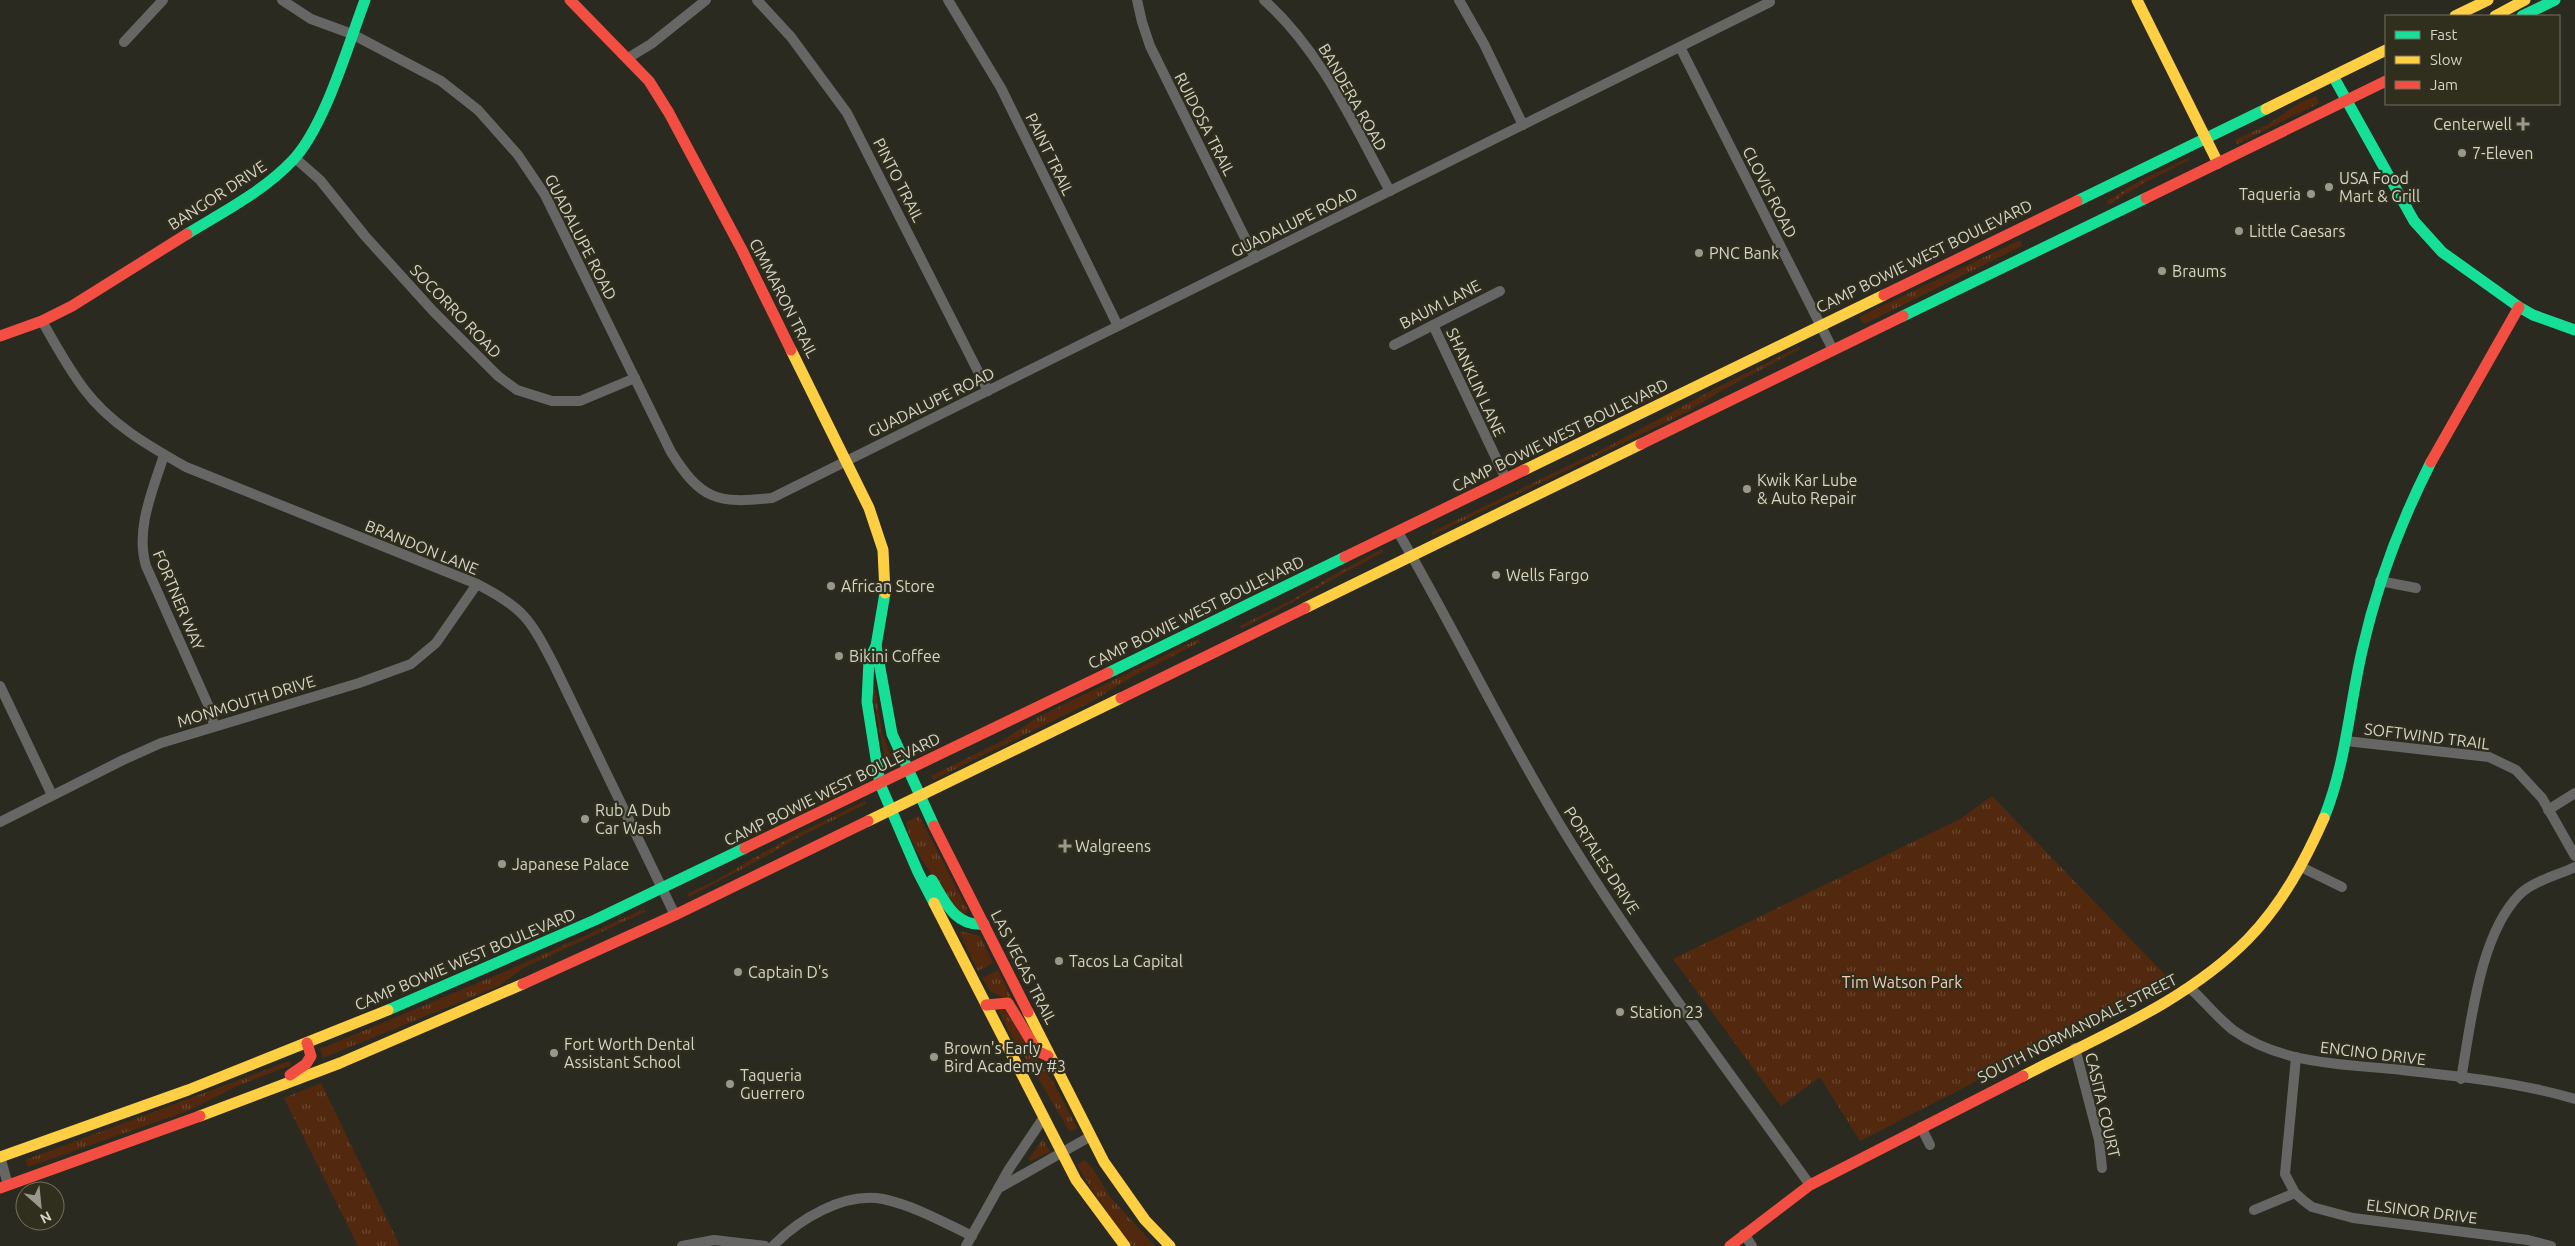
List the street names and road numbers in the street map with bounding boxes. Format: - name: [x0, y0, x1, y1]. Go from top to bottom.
- street label: BANDERA ROAD: [1315, 40, 1391, 154]
- street label: RUIDOSA TRAIL: [1171, 70, 1239, 178]
- street label: PAINT TRAIL: [1022, 110, 1078, 198]
- street label: PINTO TRAIL: [870, 135, 928, 225]
- street label: CLOVIS ROAD: [1739, 143, 1801, 241]
- street label: BANGOR DRIVE: [165, 157, 269, 233]
- street label: GUADALUPE ROAD: [542, 171, 620, 303]
- street label: GUADALUPE ROAD: [1228, 184, 1360, 260]
- street label: CAMP BOWIE WEST BOULEVARD: [1813, 196, 2035, 316]
- street label: CIMMARON TRAIL: [746, 235, 822, 361]
- street label: SOCORRO ROAD: [407, 261, 505, 361]
- street label: BAUM LANE: [1397, 276, 1483, 332]
- street label: SHANKLIN LANE: [1443, 325, 1509, 439]
- street label: GUADALUPE ROAD: [865, 364, 997, 440]
- street label: CAMP BOWIE WEST BOULEVARD: [1449, 375, 1671, 495]
- street label: BRANDON LANE: [363, 516, 481, 578]
- street label: FORTNER WAY: [150, 547, 208, 653]
- street label: CAMP BOWIE WEST BOULEVARD: [1085, 552, 1307, 672]
- street label: MONMOUTH DRIVE: [175, 671, 317, 731]
- street label: SOFTWIND TRAIL: [2363, 719, 2491, 753]
- street label: CAMP BOWIE WEST BOULEVARD: [721, 729, 943, 849]
- street label: PORTALES DRIVE: [1561, 803, 1643, 917]
- street label: CAMP BOWIE WEST BOULEVARD: [352, 904, 578, 1014]
- street label: LAS VEGAS TRAIL: [987, 907, 1061, 1027]
- street label: SOUTH NORMANDALE STREET: [1974, 970, 2180, 1086]
- street label: ENCINO DRIVE: [2319, 1038, 2427, 1068]
- street label: CASITA COURT: [2082, 1051, 2124, 1159]
- street label: ELSINOR DRIVE: [2365, 1195, 2479, 1227]

